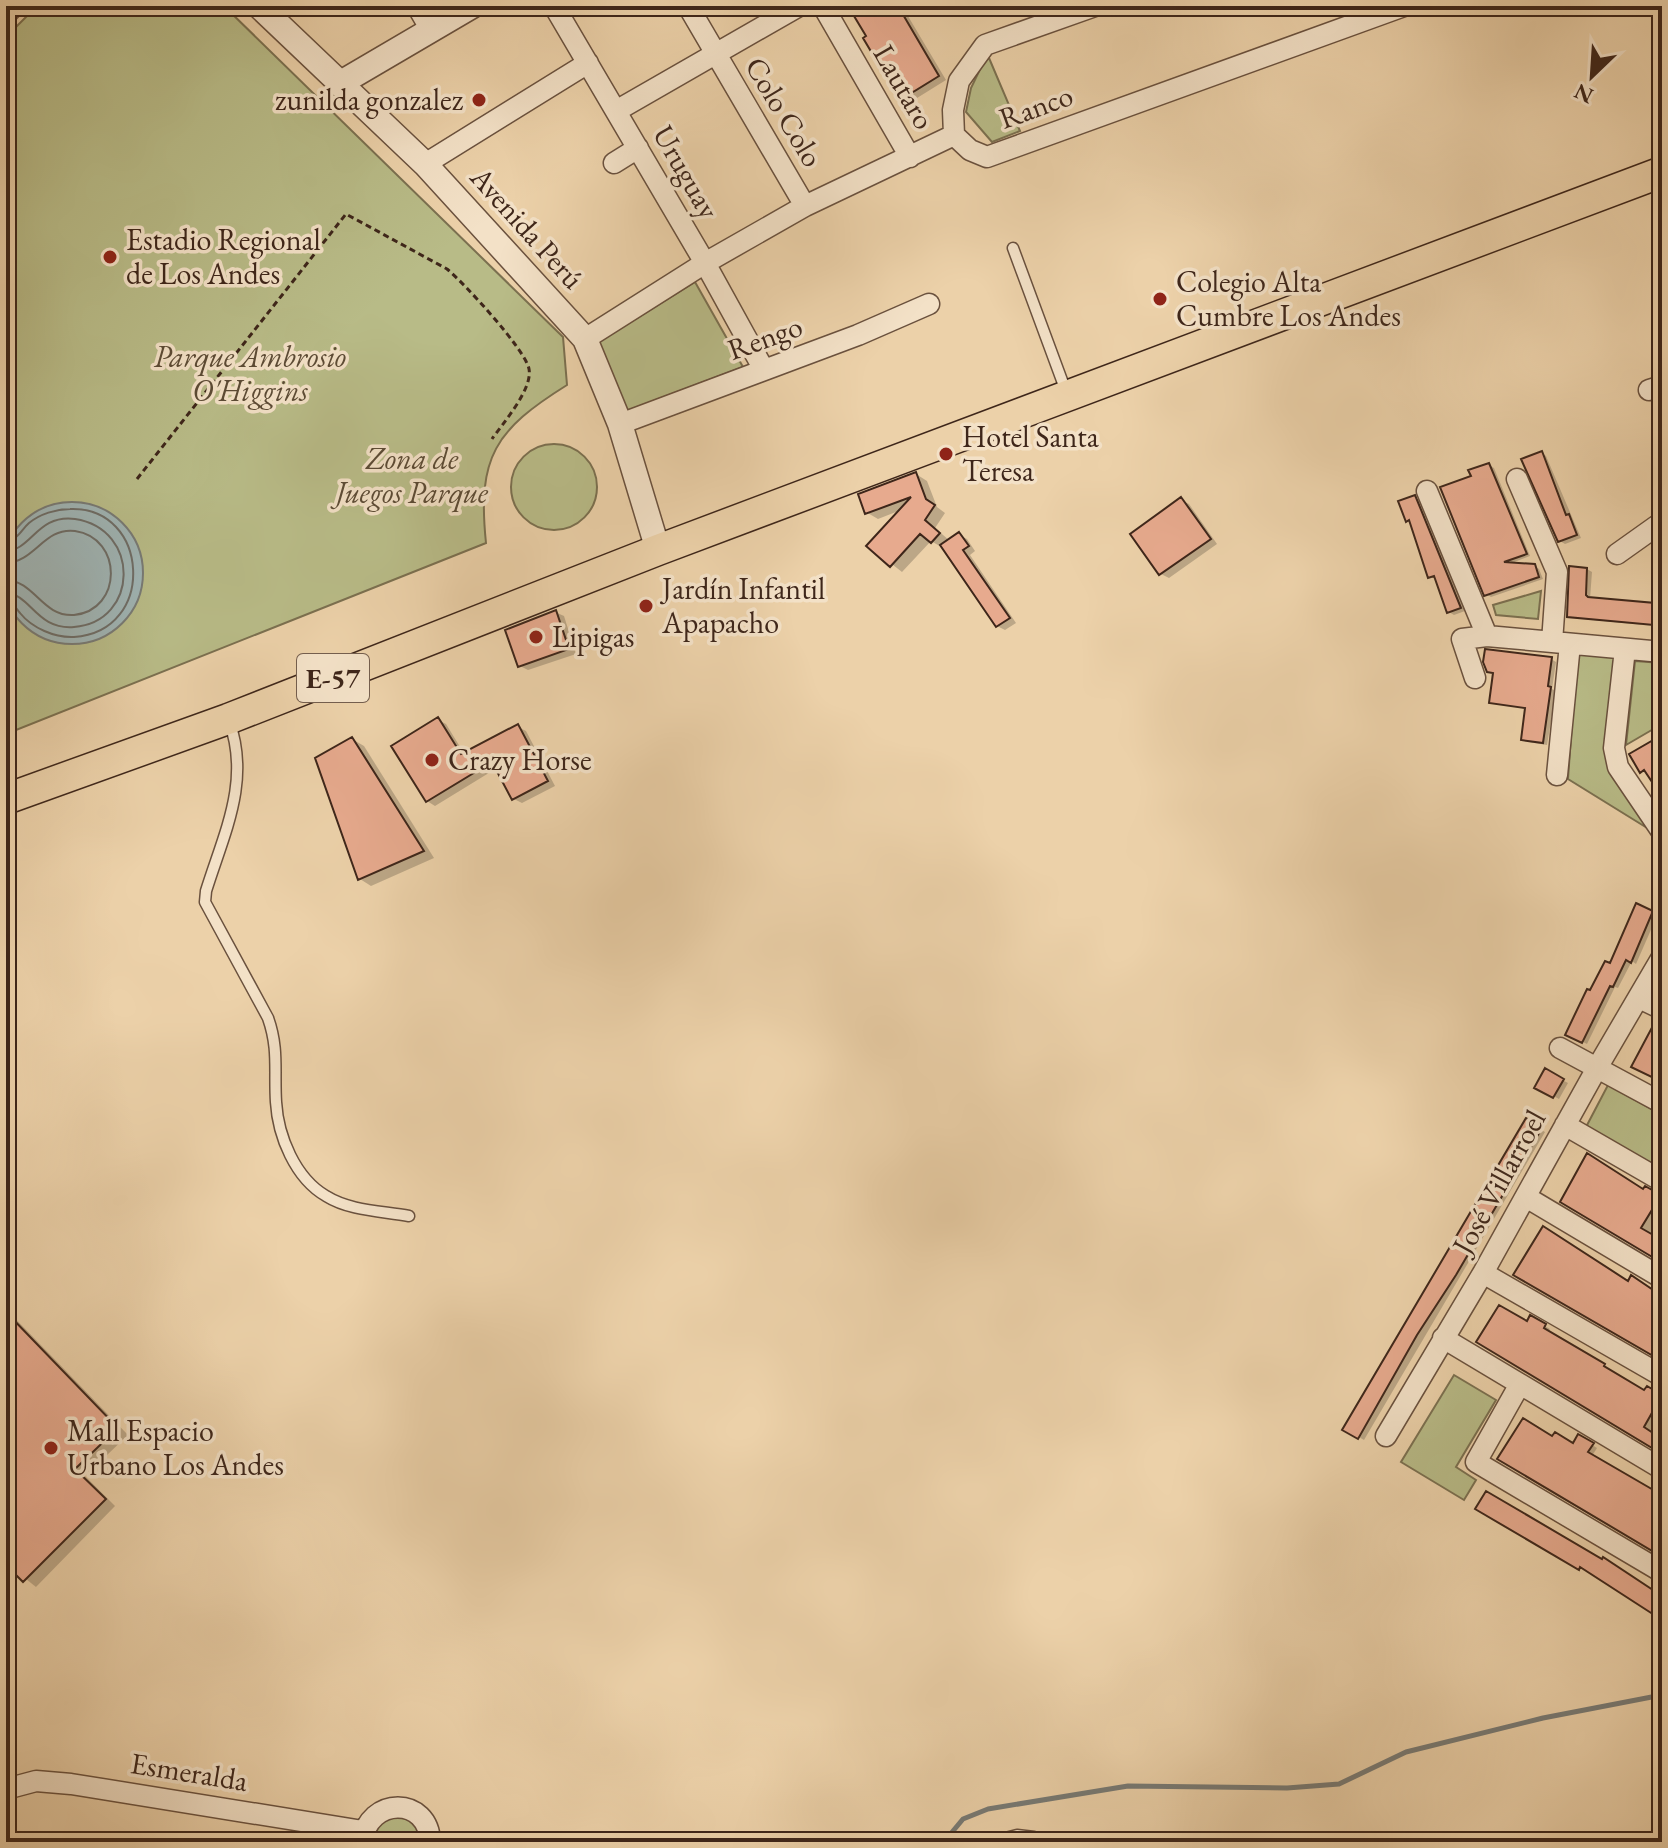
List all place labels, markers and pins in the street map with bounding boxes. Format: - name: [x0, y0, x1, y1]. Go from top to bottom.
- place label: zunilda gonzalez: [275, 80, 464, 119]
- marker: zunilda gonzalez: [470, 91, 488, 109]
- place label: Estadio Regional de Los Andes: [126, 220, 321, 293]
- marker: Estadio Regional de Los Andes: [101, 248, 119, 266]
- place label: Colegio Alta Cumbre Los Andes: [1176, 262, 1401, 335]
- marker: Colegio Alta Cumbre Los Andes: [1151, 290, 1169, 308]
- place label: Hotel Santa Teresa: [962, 417, 1099, 490]
- marker: Hotel Santa Teresa: [937, 445, 955, 463]
- place label: Jardín Infantil Apapacho: [659, 569, 825, 642]
- marker: Jardín Infantil Apapacho: [637, 597, 655, 615]
- place label: Lipigas: [552, 617, 635, 656]
- marker: Lipigas: [527, 628, 545, 646]
- place label: Crazy Horse: [448, 740, 592, 779]
- marker: Crazy Horse: [423, 751, 441, 769]
- place label: Mall Espacio Urbano Los Andes: [67, 1411, 284, 1484]
- marker: Mall Espacio Urbano Los Andes: [42, 1439, 60, 1457]

